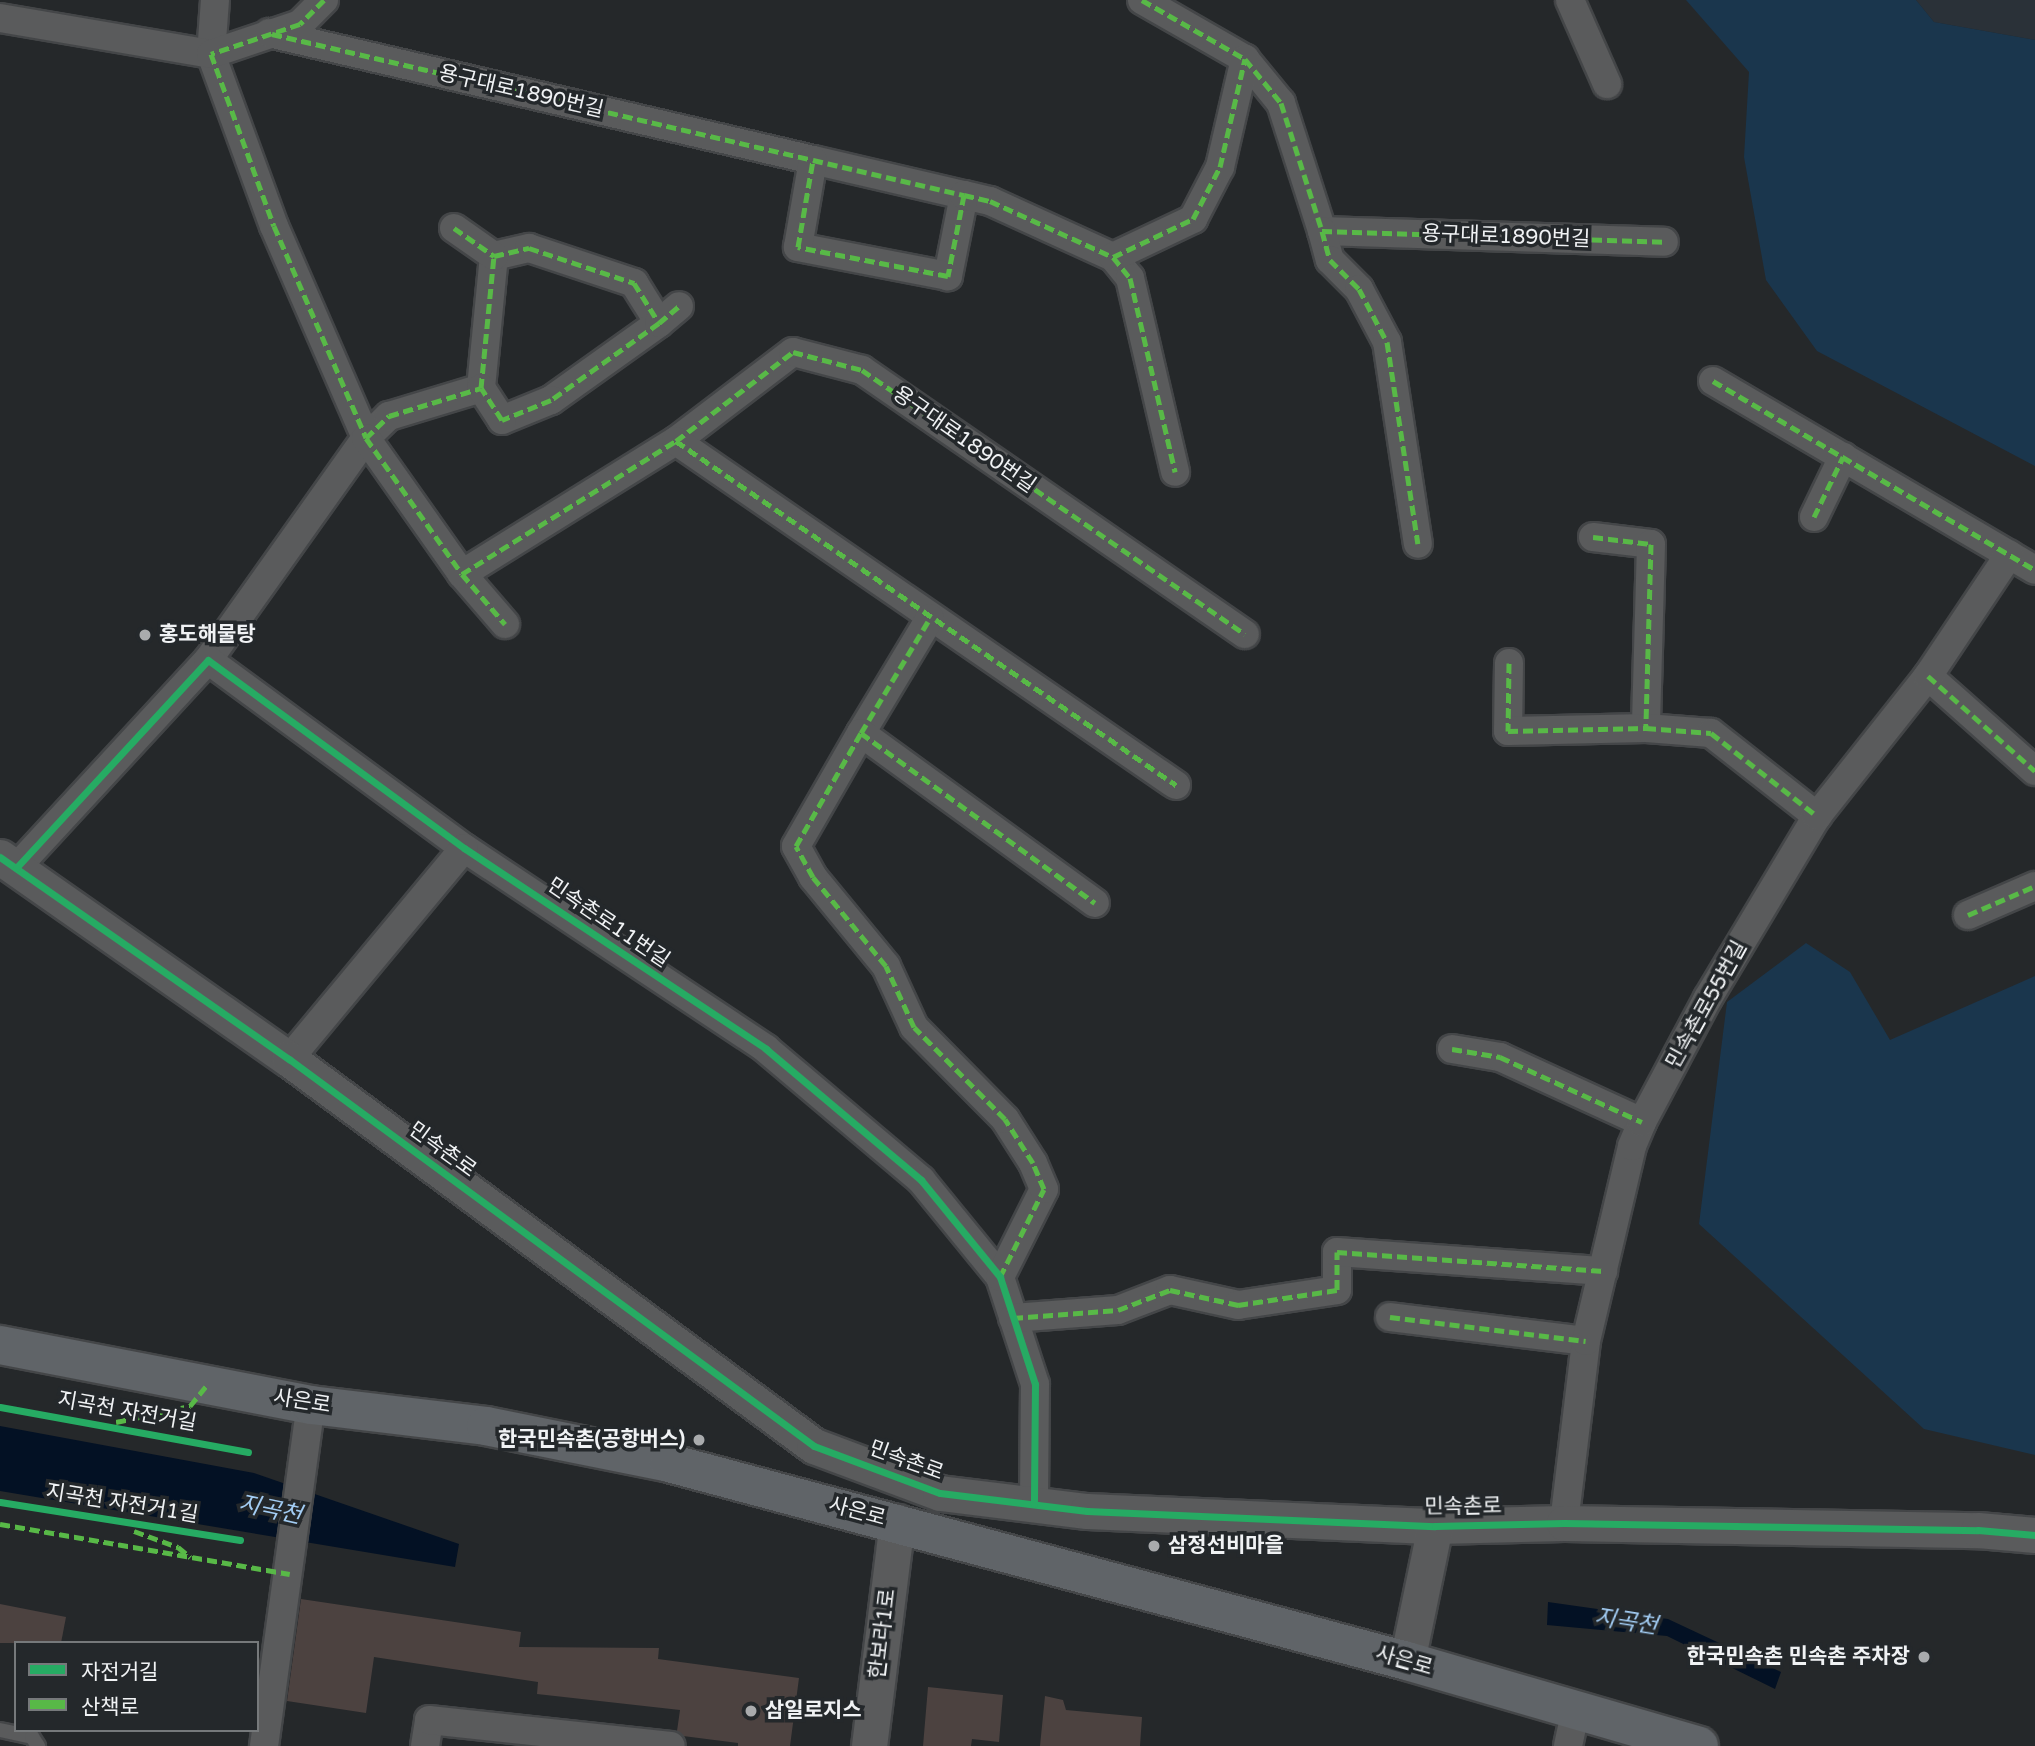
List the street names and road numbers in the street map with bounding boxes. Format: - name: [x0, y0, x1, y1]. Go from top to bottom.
- street label: 용구대로1890번길: [436, 61, 606, 123]
- street label: 용구대로1890번길: [1421, 221, 1591, 253]
- street label: 용구대로1890번길: [888, 381, 1040, 499]
- street label: 민속촌로11번길: [542, 873, 674, 973]
- street label: 민속촌로55번길: [1661, 937, 1753, 1073]
- street label: 민속촌로: [403, 1117, 481, 1183]
- street label: 사은로: [271, 1385, 333, 1419]
- street label: 지곡천 자전거길: [56, 1387, 198, 1437]
- street label: 민속촌로: [865, 1436, 947, 1486]
- street label: 지곡천 자전거1길: [44, 1480, 200, 1528]
- street label: 사은로: [826, 1492, 888, 1532]
- street label: 민속촌로: [1424, 1494, 1502, 1520]
- street label: 한보라1로: [865, 1588, 901, 1680]
- street label: 사은로: [1373, 1641, 1435, 1681]

